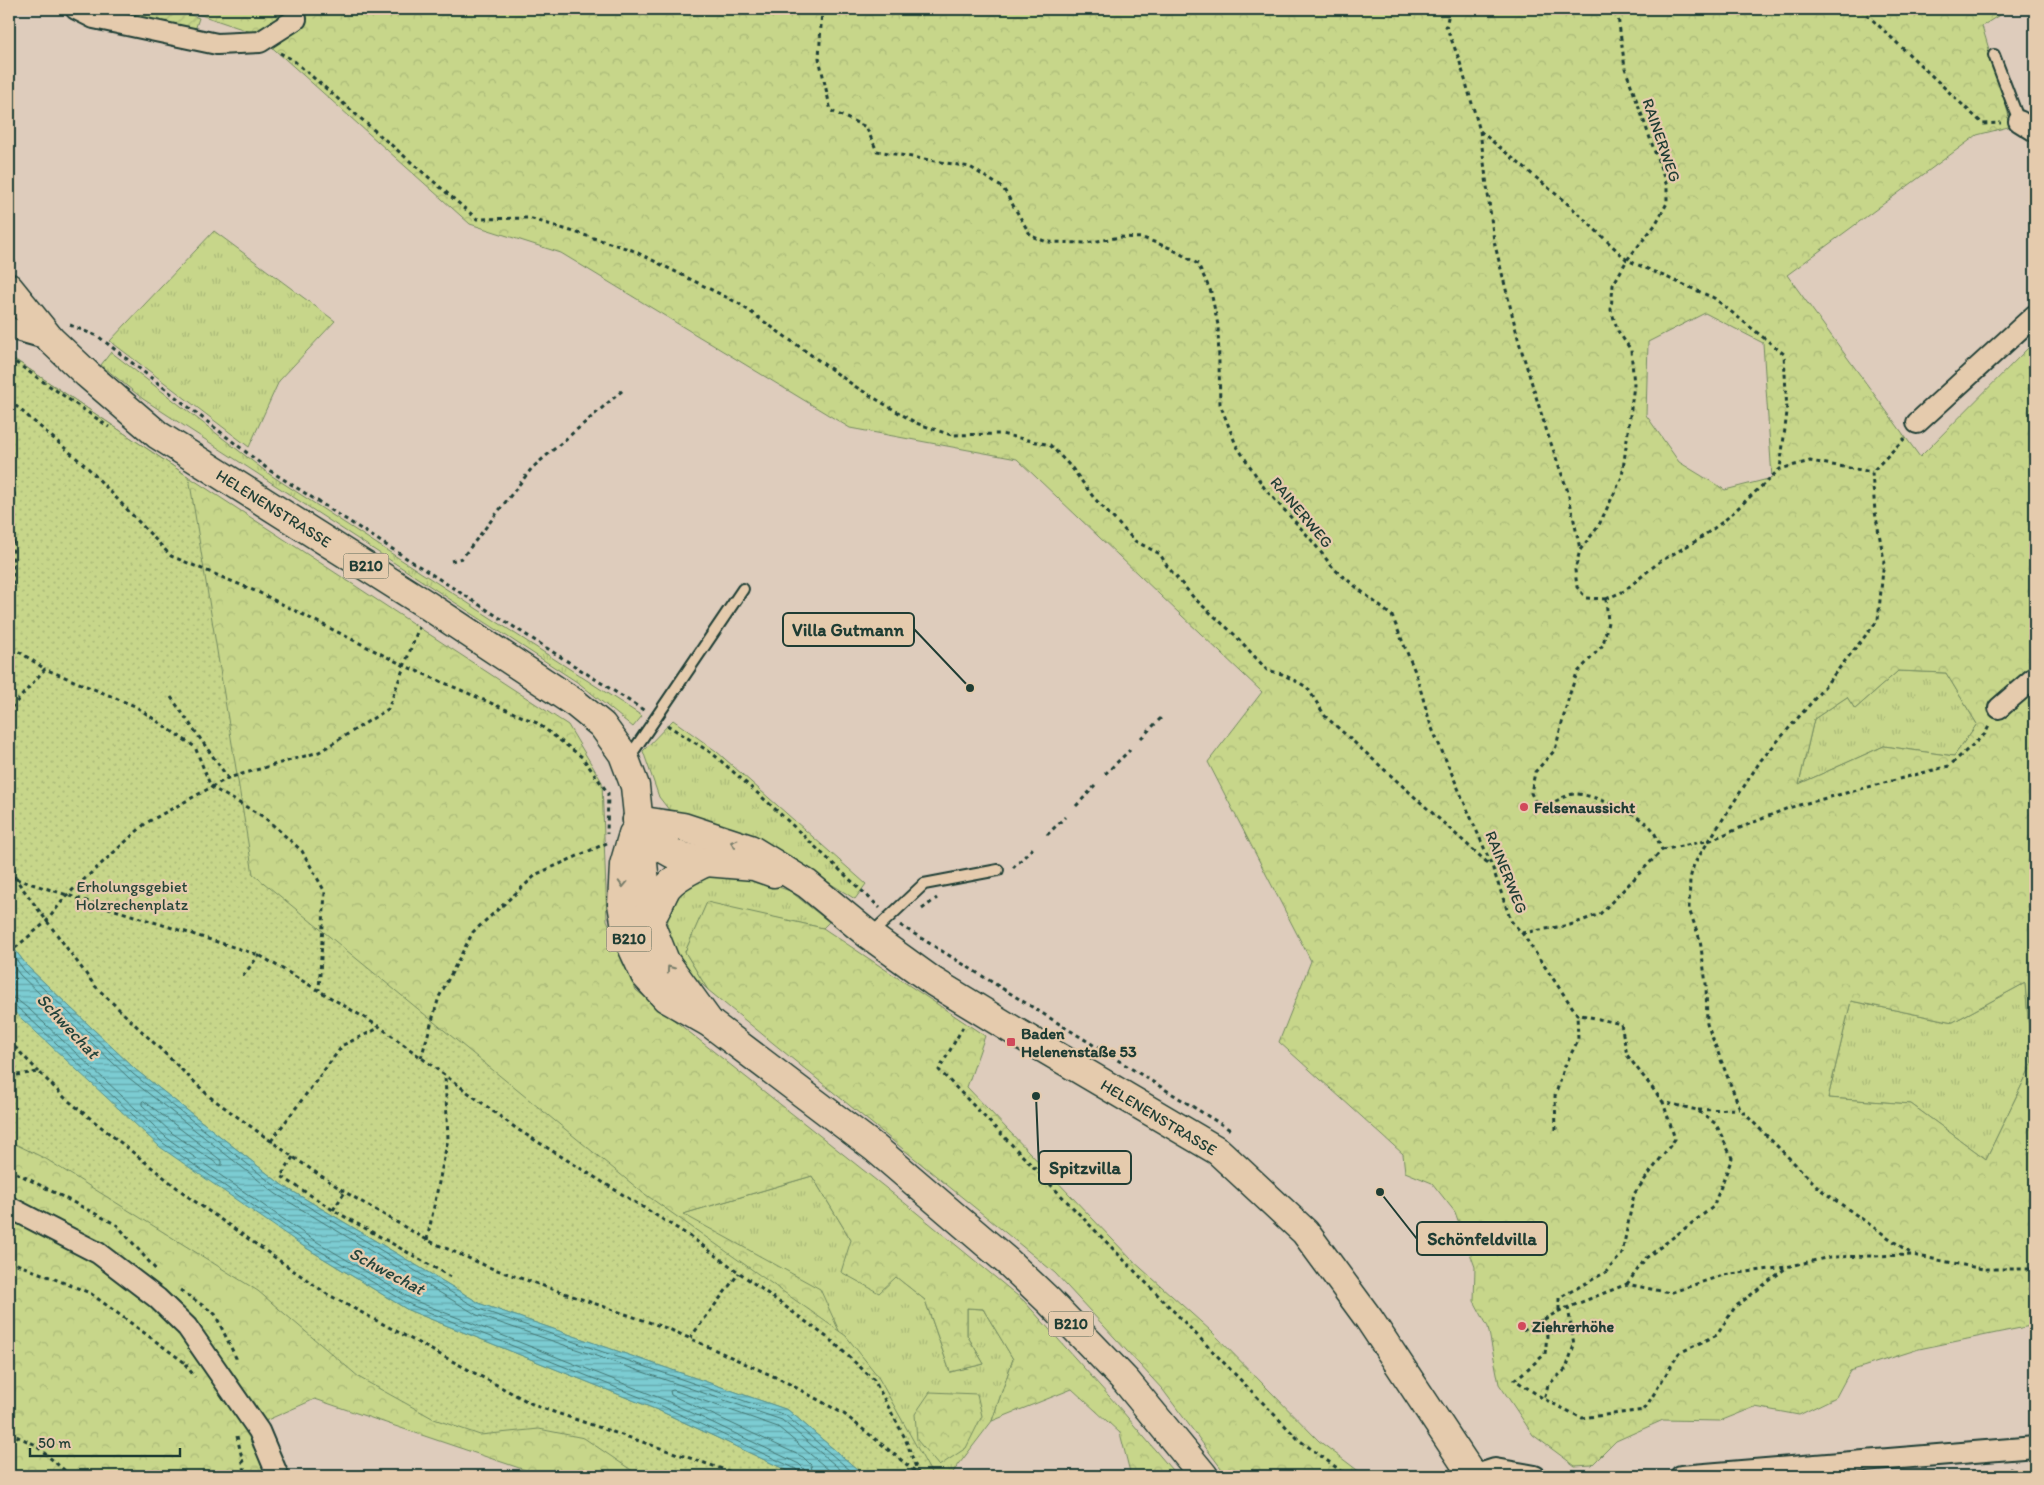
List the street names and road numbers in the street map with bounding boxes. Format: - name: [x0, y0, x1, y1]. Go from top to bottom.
- street label: RAINERWEG: [1638, 96, 1685, 184]
- street label: HELENENSTRASSE: [213, 465, 335, 552]
- street label: RAINERWEG: [1266, 473, 1337, 552]
- road number: B210: [344, 554, 388, 578]
- street label: RAINERWEG: [1481, 828, 1532, 916]
- road number: B210: [606, 926, 652, 952]
- street label: HELENENSTRASSE: [1097, 1075, 1220, 1160]
- road number: B210: [1048, 1312, 1094, 1336]

